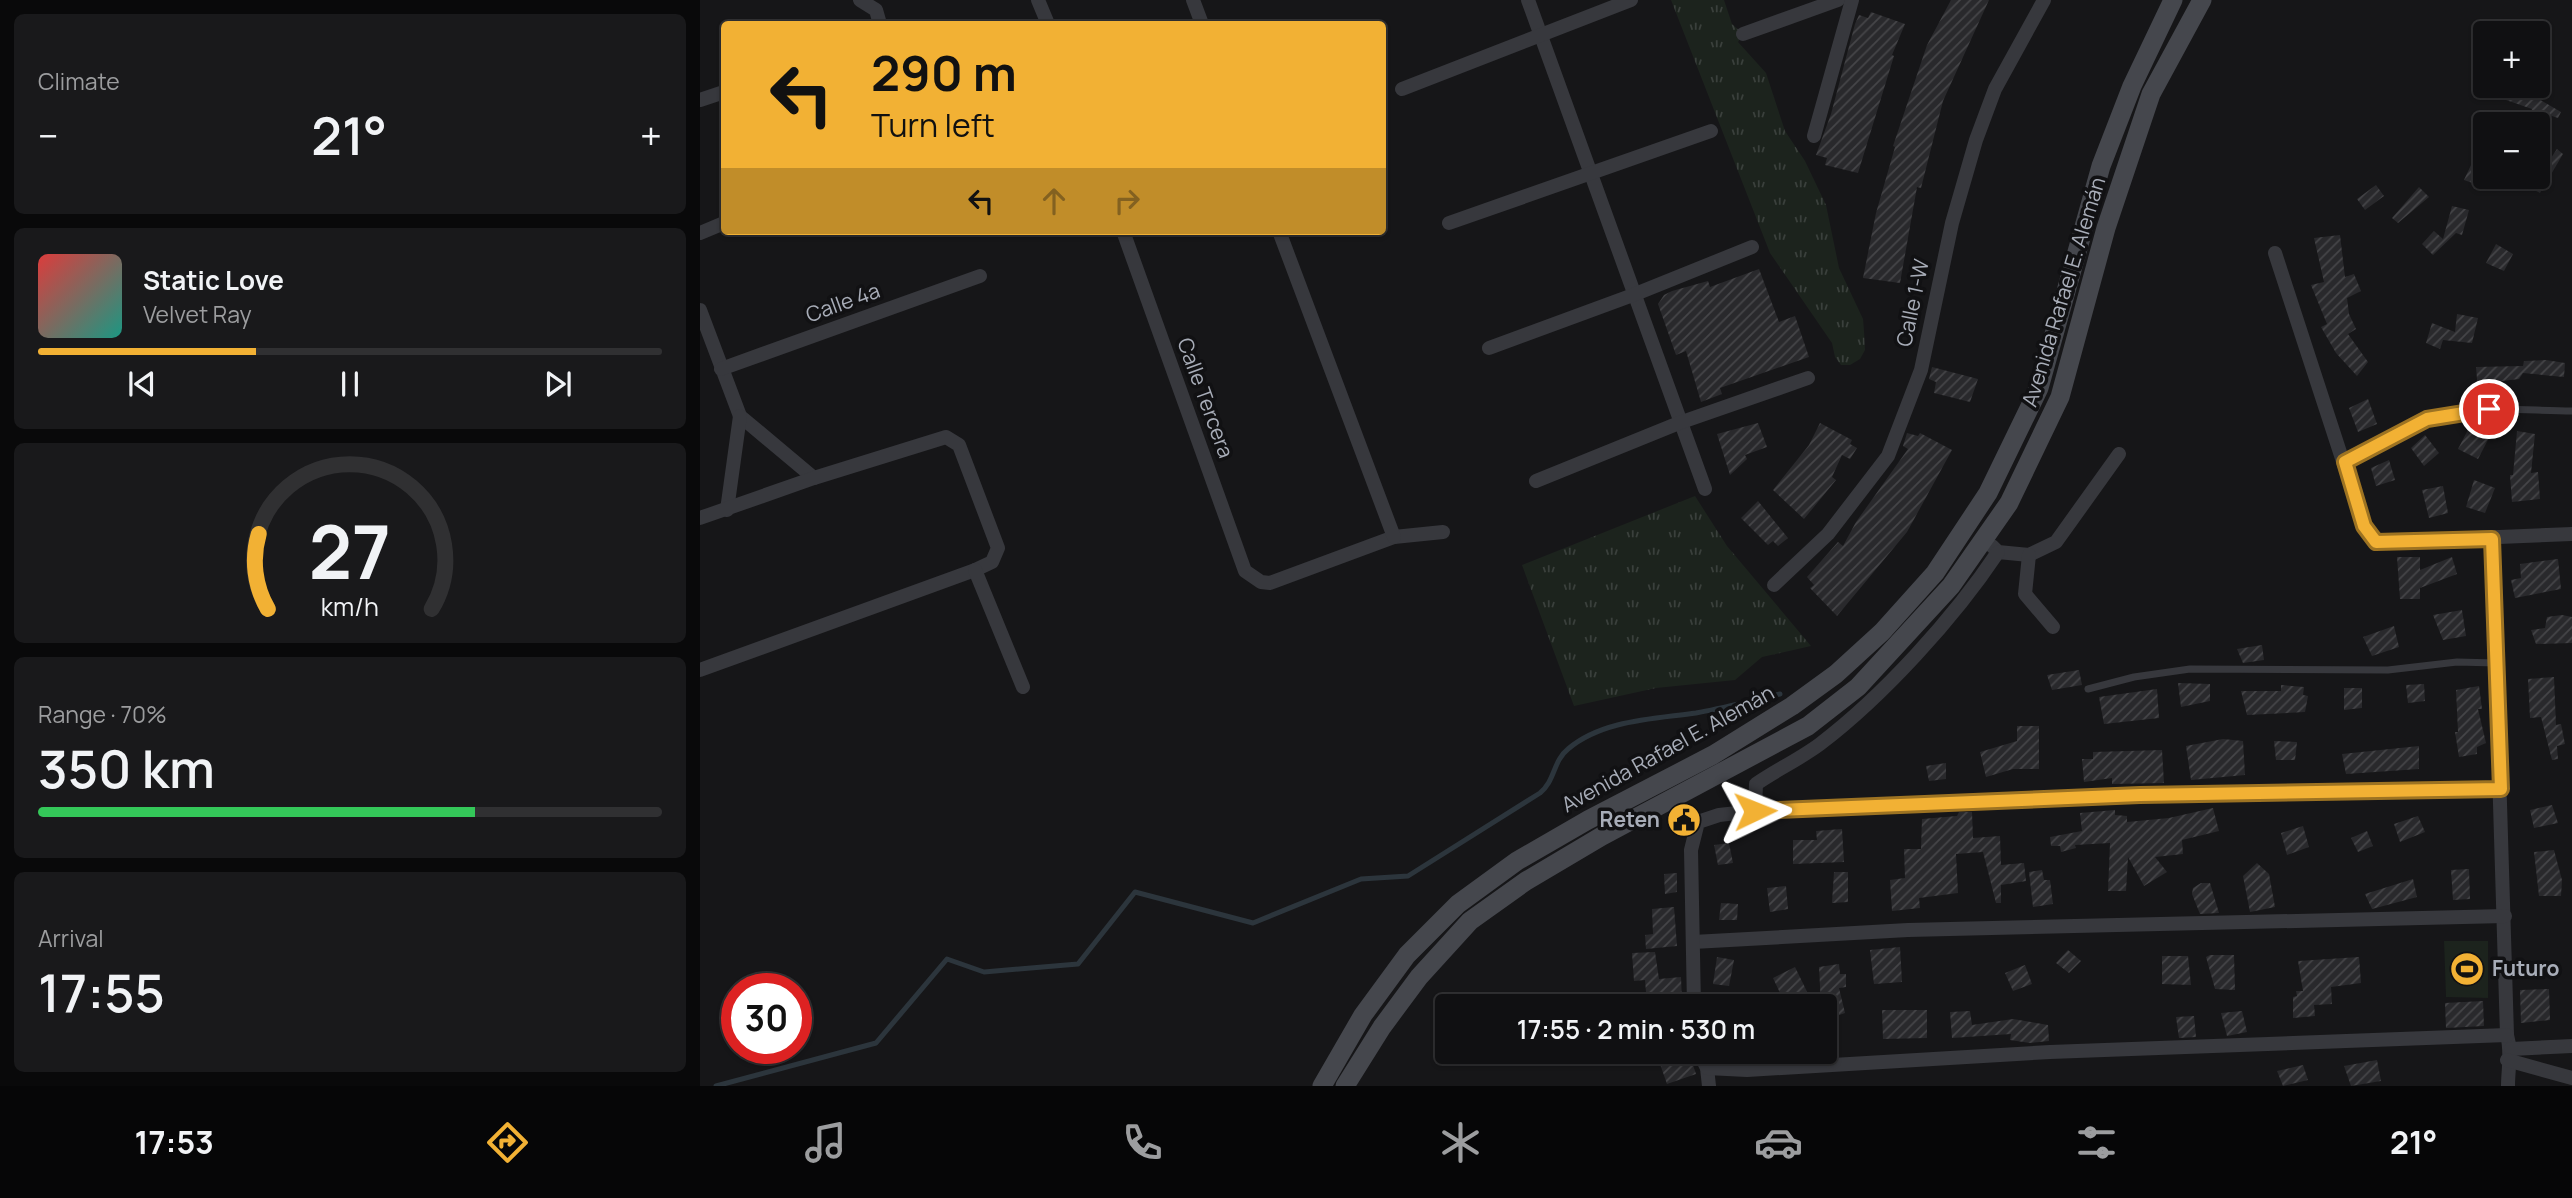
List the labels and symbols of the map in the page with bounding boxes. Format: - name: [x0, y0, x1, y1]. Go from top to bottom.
- street label: Avenida Rafael E. Alemán: [2015, 173, 2111, 410]
- street label: Calle 1-W: [1889, 256, 1935, 349]
- street label: Calle 4a: [802, 276, 884, 328]
- street label: Calle Tercera: [1171, 334, 1241, 462]
- pin: [2459, 379, 2519, 439]
- street label: Avenida Rafael E. Alemán: [1556, 678, 1779, 818]
- position arrow: [1718, 774, 1792, 848]
- public building icon: Reten: [1665, 801, 1703, 839]
- place label: Reten: [1600, 805, 1660, 833]
- sports icon: Futuro: [2448, 950, 2486, 988]
- place label: Futuro: [2492, 954, 2560, 982]
- speed limit sign: 30: [721, 973, 812, 1064]

